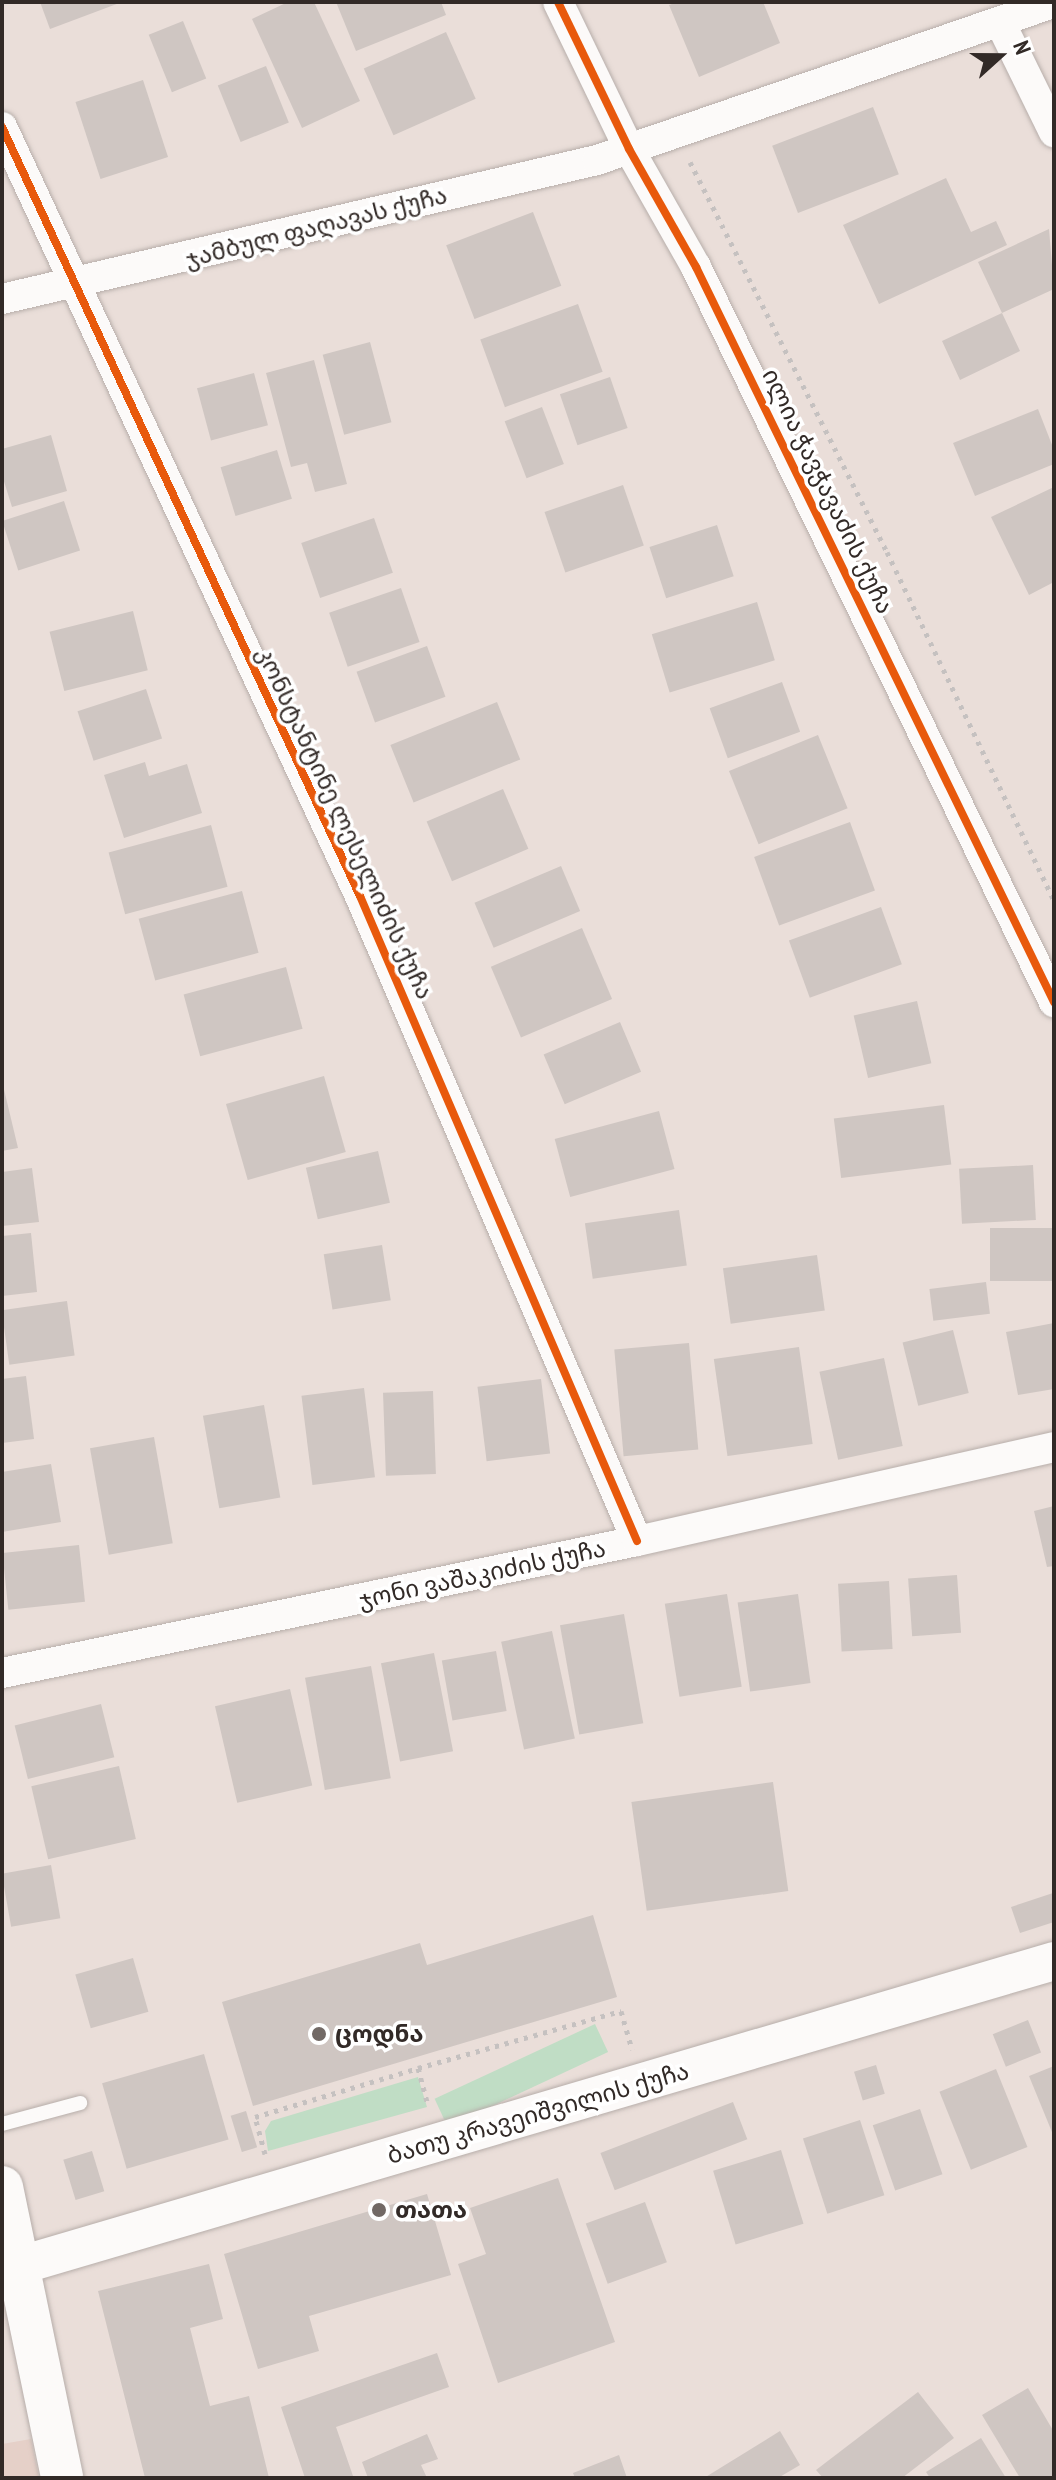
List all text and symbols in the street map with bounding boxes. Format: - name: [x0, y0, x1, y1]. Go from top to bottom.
- north arrow: [960, 16, 1040, 96]
- text: N: [1007, 37, 1038, 58]
- street label: ჯამბულ ფაღავას ქუჩა: [182, 180, 450, 274]
- street label: ილია ჭავჭავაძის ქუჩა: [756, 364, 900, 618]
- street label: კონსტანტინე ლესელიძის ქუჩა: [250, 642, 440, 1004]
- street label: ჯონი ვაშაკიძის ქუჩა: [356, 1534, 608, 1614]
- place label: ცოდნა: [335, 2020, 423, 2048]
- marker: ცოდნა: [310, 2025, 328, 2043]
- street label: ბათუ კრავეიშვილის ქუჩა: [384, 2056, 692, 2170]
- place label: თათა: [395, 2196, 467, 2224]
- marker: თათა: [370, 2201, 388, 2219]

